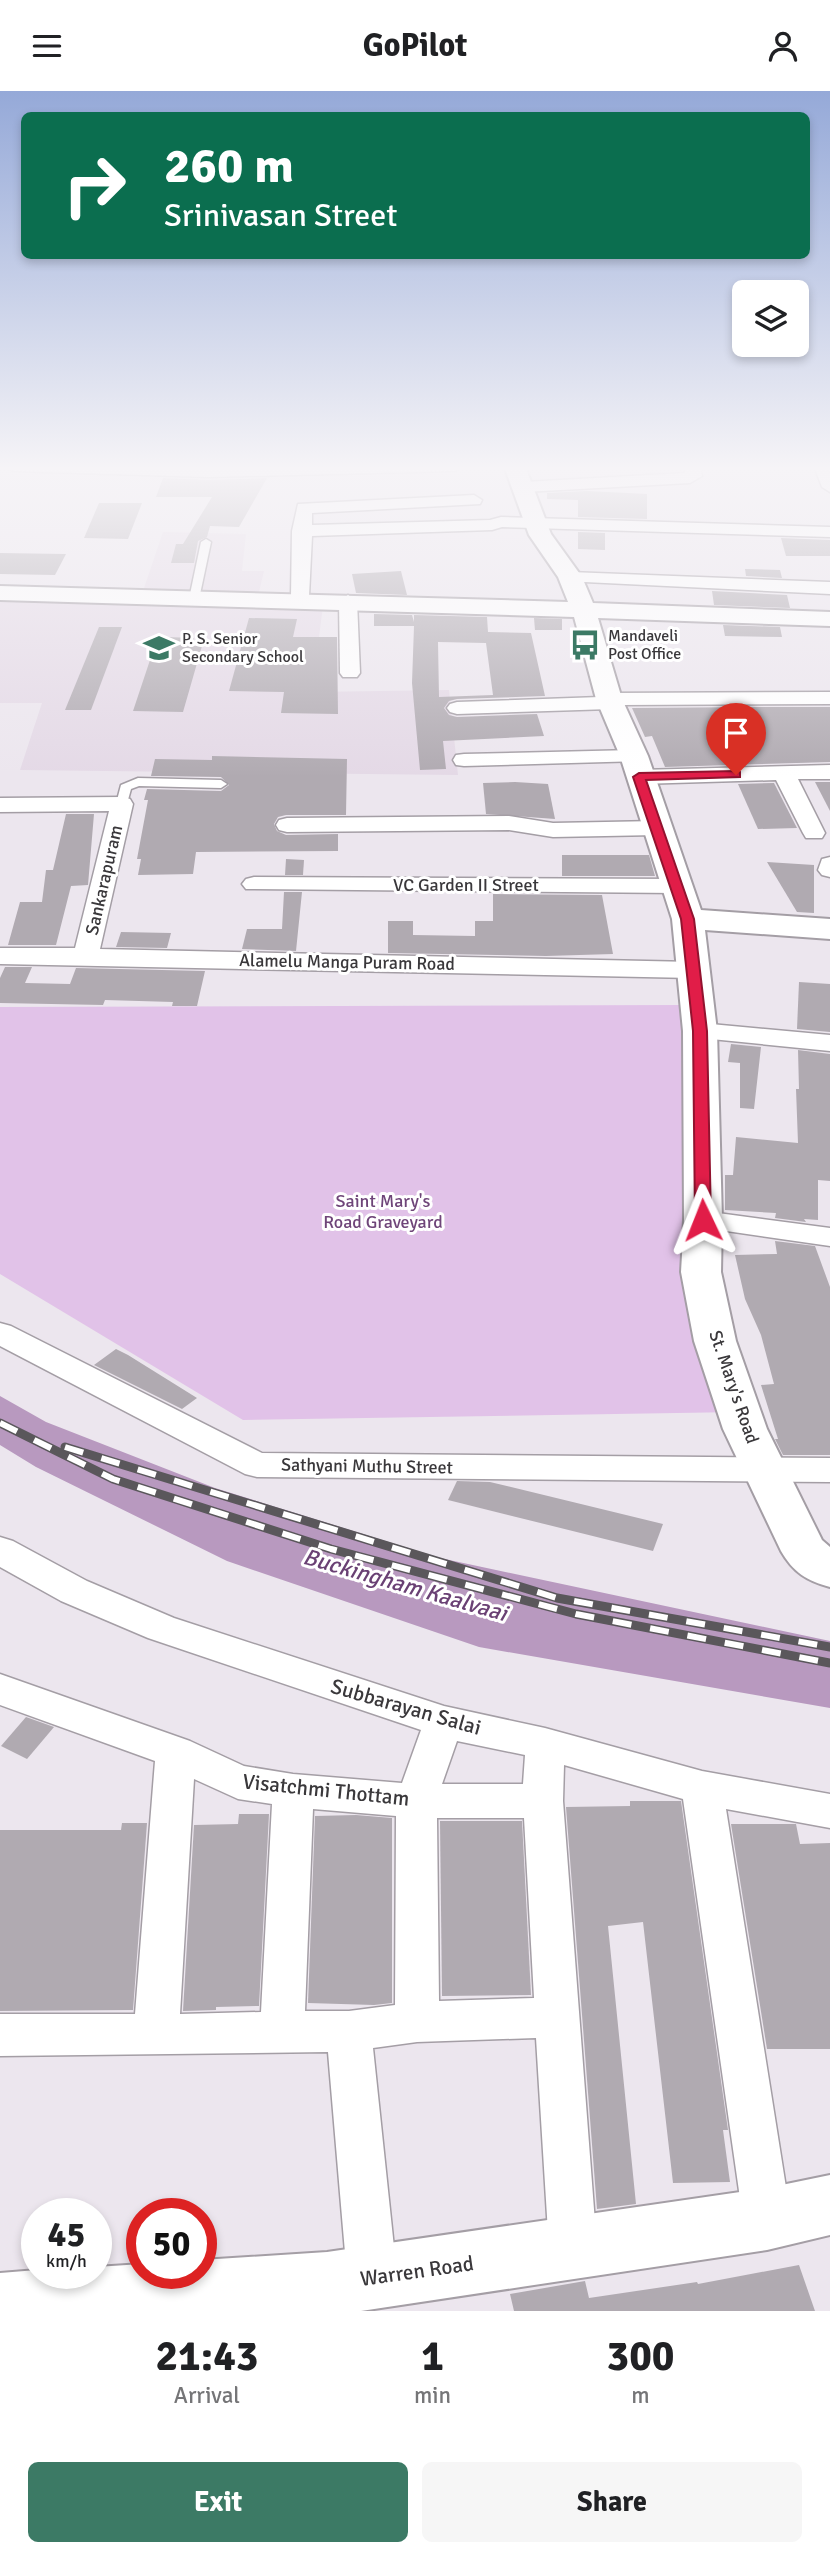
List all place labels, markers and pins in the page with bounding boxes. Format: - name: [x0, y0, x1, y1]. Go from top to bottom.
- place label: Mandaveli Post Office: [608, 626, 681, 664]
- bus stop icon: Mandaveli Post Office: [568, 628, 602, 662]
- place label: P. S. Senior Secondary School: [182, 629, 304, 667]
- school or university icon: P. S. Senior Secondary School: [142, 631, 176, 665]
- pin: [706, 703, 766, 775]

